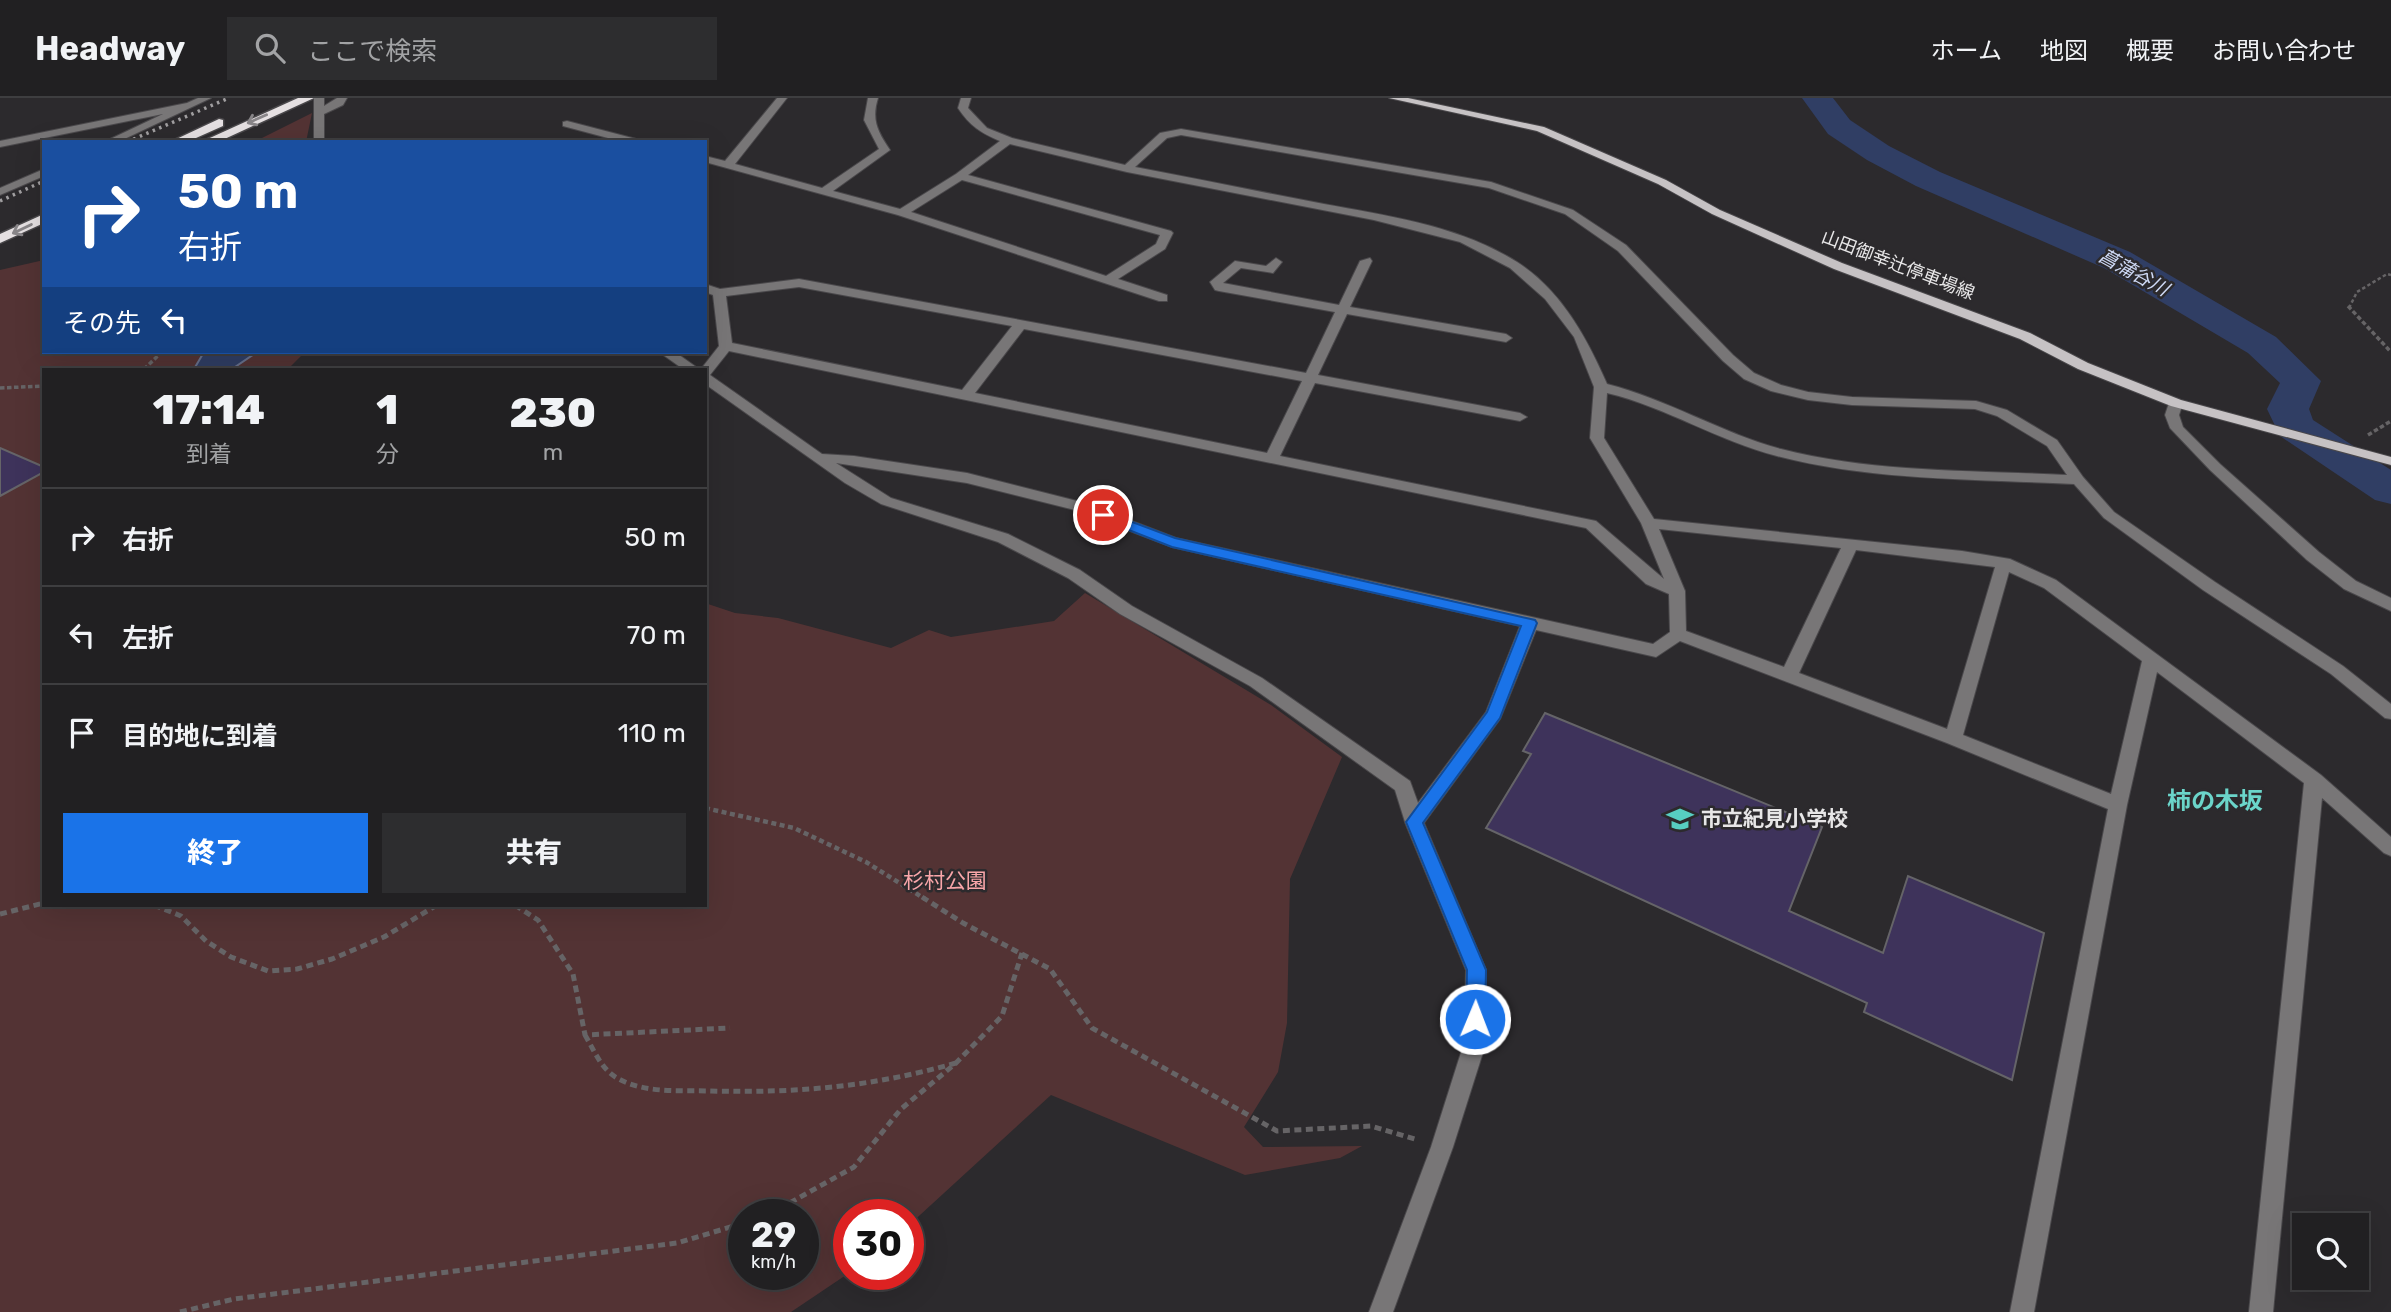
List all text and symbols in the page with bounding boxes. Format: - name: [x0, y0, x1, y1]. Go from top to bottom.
- search box: [227, 17, 717, 80]
- text: Headway: [35, 29, 185, 68]
- icon: search: [251, 29, 289, 67]
- text: ここで検索: [307, 36, 437, 67]
- text: ホーム: [1931, 37, 2002, 65]
- text: 地図: [2040, 37, 2088, 65]
- text: 概要: [2126, 37, 2174, 65]
- text: お問い合わせ: [2212, 37, 2356, 65]
- one-way arrow: [247, 113, 268, 126]
- text: 50 m: [178, 162, 298, 220]
- icon: right: [63, 168, 154, 259]
- one-way arrow: [12, 222, 33, 236]
- street label: 山田御幸辻停車場線: [1818, 226, 1978, 304]
- text: 右折: [178, 228, 242, 266]
- water label: 菖蒲谷川: [2095, 244, 2174, 302]
- icon: left: [155, 301, 193, 339]
- text: その先: [63, 308, 141, 339]
- text: 17:14: [153, 385, 265, 435]
- text: 1: [376, 385, 398, 435]
- text: 230: [510, 388, 596, 438]
- text: m: [543, 438, 563, 466]
- text: 到着: [186, 440, 232, 468]
- text: 分: [376, 440, 399, 468]
- pin: [1073, 485, 1133, 545]
- icon: arrive: [1084, 496, 1122, 534]
- icon: right: [63, 518, 101, 556]
- text: 50 m: [625, 522, 686, 553]
- text: 右折: [122, 525, 174, 556]
- icon: left: [63, 616, 101, 654]
- text: 70 m: [627, 620, 686, 651]
- text: 左折: [122, 623, 174, 654]
- icon: arrive: [63, 714, 101, 752]
- text: 110 m: [618, 718, 686, 749]
- text: 目的地に到着: [122, 721, 278, 752]
- district label: 柿の木坂: [2167, 787, 2263, 815]
- school or university icon: 市立紀見小学校: [1665, 804, 1695, 834]
- place label: 市立紀見小学校: [1701, 806, 1848, 831]
- button: 終了: [63, 813, 368, 893]
- button: 共有: [382, 813, 686, 893]
- park label: 杉村公園: [903, 868, 987, 893]
- position arrow: [1438, 982, 1512, 1056]
- speed limit sign: 30: [833, 1199, 924, 1290]
- map controls: [2292, 1213, 2369, 1290]
- button: search: [2292, 1213, 2369, 1290]
- text: 29: [751, 1214, 796, 1256]
- text: km/h: [751, 1251, 796, 1273]

